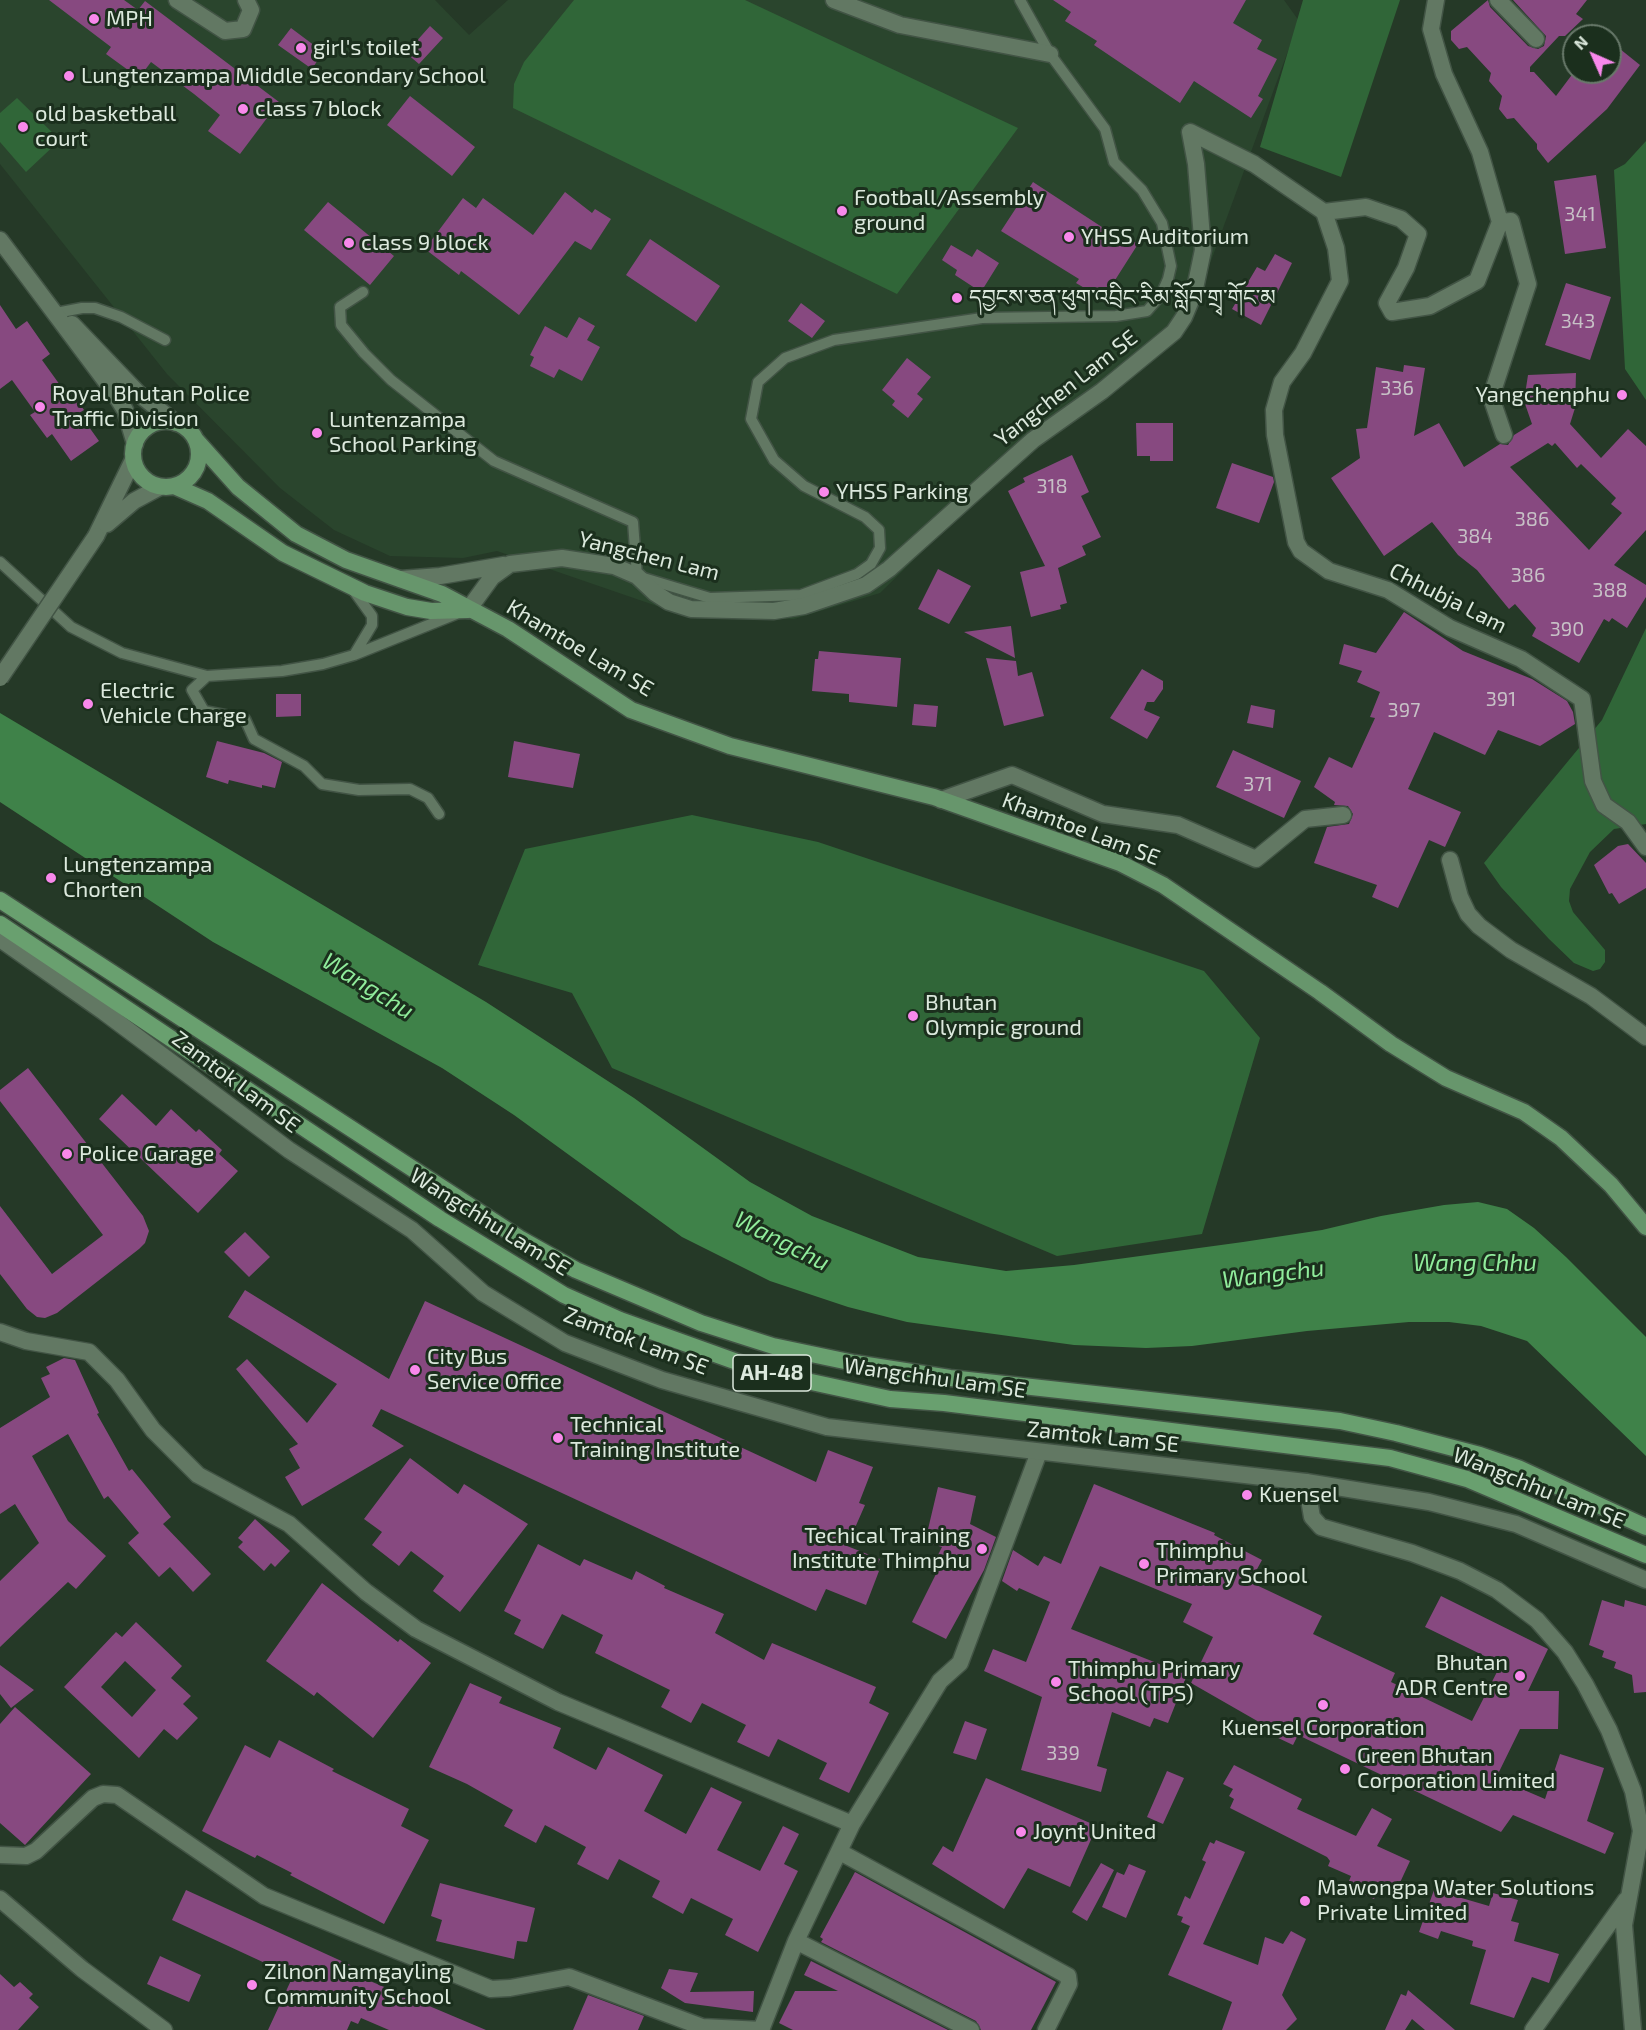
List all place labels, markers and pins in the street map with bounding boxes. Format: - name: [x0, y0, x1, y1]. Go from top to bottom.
- place label: MPH: [106, 6, 153, 32]
- marker: MPH: [87, 12, 101, 26]
- place label: girl's toilet: [313, 35, 419, 61]
- marker: girl's toilet: [294, 41, 308, 55]
- place label: Lungtenzampa Middle Secondary School: [81, 63, 486, 89]
- marker: Lungtenzampa Middle Secondary School: [62, 69, 76, 83]
- place label: class 7 block: [255, 96, 381, 122]
- place label: old basketball court: [35, 101, 176, 152]
- marker: class 7 block: [236, 102, 250, 116]
- marker: old basketball court: [16, 120, 30, 134]
- place label: Football/Assembly ground: [854, 185, 1044, 236]
- marker: Football/Assembly ground: [835, 204, 849, 218]
- place label: YHSS Auditorium: [1081, 224, 1249, 250]
- place label: class 9 block: [361, 230, 489, 256]
- marker: YHSS Auditorium: [1062, 230, 1076, 244]
- marker: class 9 block: [342, 236, 356, 250]
- place label: དབྱངས་ཅན་ཕུག་འབྲིང་རིམ་སློབ་གྲྭ་གོང་མ: [969, 285, 1276, 311]
- marker: དབྱངས་ཅན་ཕུག་འབྲིང་རིམ་སློབ་གྲྭ་གོང་མ: [950, 291, 964, 305]
- place label: Royal Bhutan Police Traffic Division: [52, 381, 250, 433]
- place label: Yangchenphu: [1475, 382, 1610, 408]
- marker: Yangchenphu: [1615, 388, 1629, 402]
- marker: Royal Bhutan Police Traffic Division: [33, 400, 47, 414]
- place label: Luntenzampa School Parking: [329, 407, 477, 458]
- marker: Luntenzampa School Parking: [310, 426, 324, 440]
- place label: YHSS Parking: [836, 479, 968, 505]
- marker: YHSS Parking: [817, 485, 831, 499]
- place label: Electric Vehicle Charge: [100, 678, 247, 730]
- marker: Electric Vehicle Charge: [81, 697, 95, 711]
- place label: Lungtenzampa Chorten: [63, 852, 212, 903]
- marker: Lungtenzampa Chorten: [44, 871, 58, 885]
- place label: Bhutan Olympic ground: [925, 990, 1082, 1042]
- marker: Bhutan Olympic ground: [906, 1009, 920, 1023]
- place label: Police Garage: [79, 1141, 214, 1167]
- marker: Police Garage: [60, 1147, 74, 1161]
- place label: City Bus Service Office: [427, 1344, 562, 1396]
- marker: City Bus Service Office: [408, 1363, 422, 1377]
- place label: Technical Training Institute: [570, 1412, 740, 1464]
- marker: Technical Training Institute: [551, 1431, 565, 1445]
- place label: Kuensel: [1259, 1482, 1339, 1508]
- marker: Kuensel: [1240, 1488, 1254, 1502]
- place label: Techical Training Institute Thimphu: [792, 1523, 970, 1574]
- place label: Thimphu Primary School: [1156, 1538, 1307, 1590]
- marker: Techical Training Institute Thimphu: [975, 1542, 989, 1556]
- marker: Thimphu Primary School: [1137, 1557, 1151, 1571]
- place label: Bhutan ADR Centre: [1395, 1650, 1508, 1702]
- place label: Thimphu Primary School (TPS): [1068, 1656, 1240, 1708]
- marker: Bhutan ADR Centre: [1513, 1669, 1527, 1683]
- marker: Thimphu Primary School (TPS): [1049, 1675, 1063, 1689]
- marker: Kuensel Corporation: [1316, 1698, 1330, 1712]
- place label: Kuensel Corporation: [1221, 1715, 1425, 1741]
- place label: Green Bhutan Corporation Limited: [1357, 1743, 1555, 1795]
- marker: Green Bhutan Corporation Limited: [1338, 1762, 1352, 1776]
- place label: Joynt United: [1033, 1819, 1156, 1845]
- marker: Joynt United: [1014, 1825, 1028, 1839]
- place label: Mawongpa Water Solutions Private Limited: [1317, 1875, 1595, 1927]
- marker: Mawongpa Water Solutions Private Limited: [1298, 1894, 1312, 1908]
- place label: Zilnon Namgayling Community School: [264, 1959, 451, 2011]
- marker: Zilnon Namgayling Community School: [245, 1978, 259, 1992]

